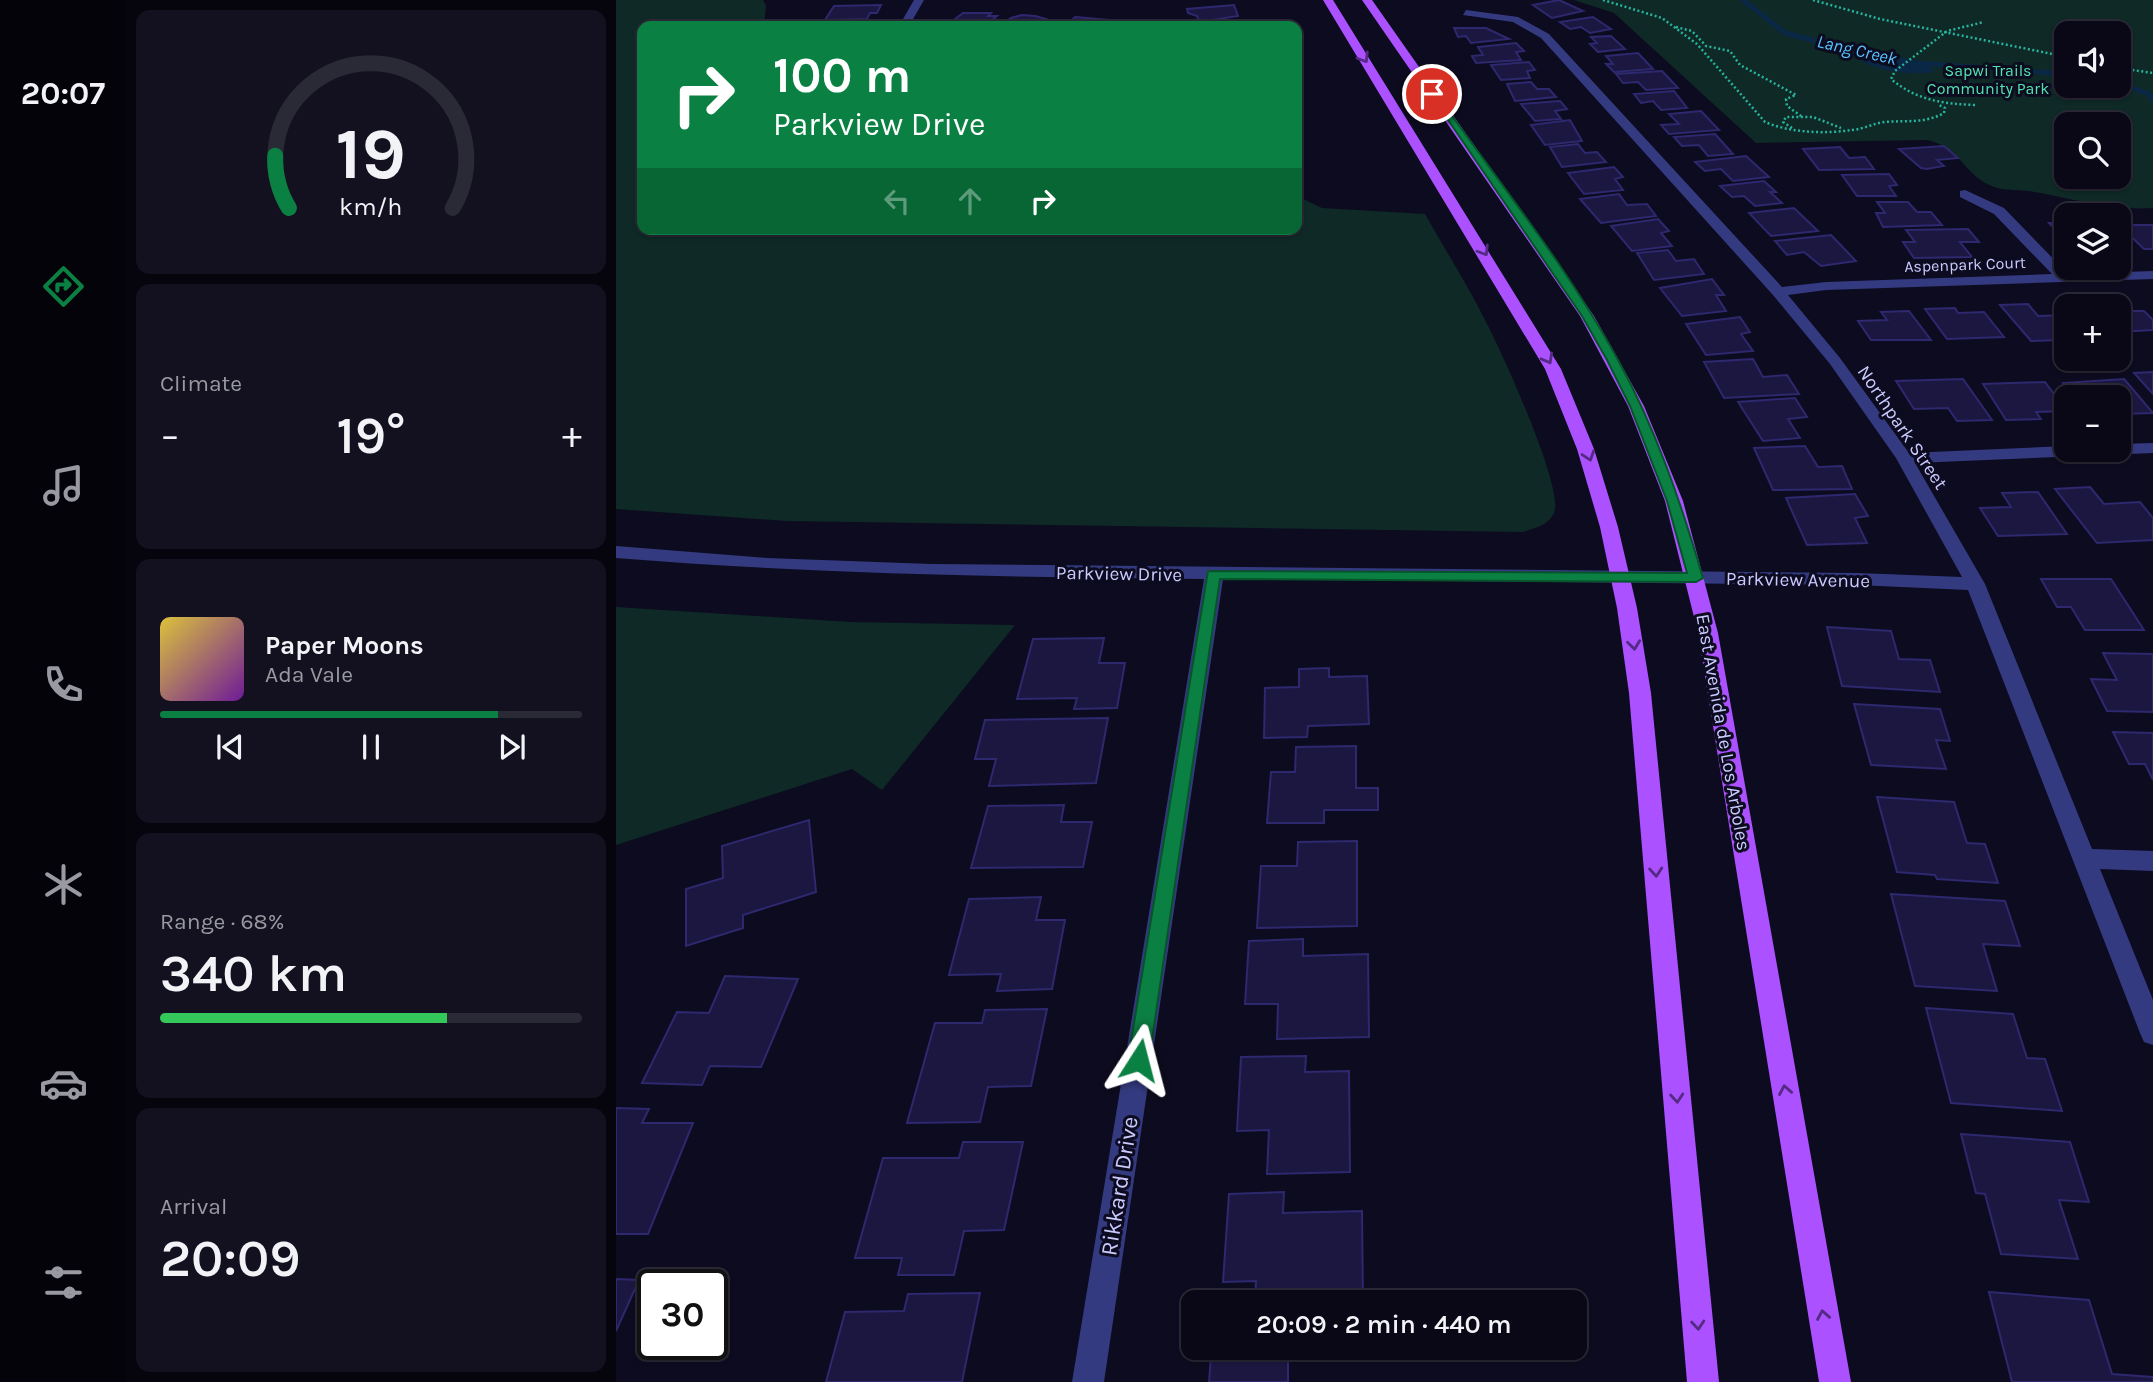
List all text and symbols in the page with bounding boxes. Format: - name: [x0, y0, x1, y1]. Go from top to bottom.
- map controls: [2054, 21, 2131, 462]
- button: sound: [2054, 21, 2131, 98]
- water label: Lang Creek: [1815, 30, 1900, 70]
- text: 100 m: [773, 47, 911, 104]
- icon: right: [658, 49, 749, 140]
- one-way arrow: [1355, 50, 1368, 63]
- park label: Sapwi Trails Community Park: [1927, 61, 2049, 98]
- pin: [1402, 64, 1462, 124]
- text: 20:07: [21, 75, 105, 112]
- icon: arrive: [1413, 75, 1451, 113]
- text: Parkview Drive: [773, 106, 986, 143]
- text: 19: [336, 112, 406, 197]
- button: search: [2054, 112, 2131, 189]
- icon: left: [878, 182, 916, 220]
- icon: ahead: [951, 182, 989, 220]
- icon: right: [1024, 182, 1062, 220]
- text: km/h: [339, 192, 403, 221]
- button: layers: [2054, 203, 2131, 280]
- one-way arrow: [1475, 244, 1488, 257]
- street label: Aspenpark Court: [1904, 253, 2026, 276]
- icon: directions: [39, 262, 88, 311]
- button: +: [2054, 294, 2131, 371]
- one-way arrow: [1540, 351, 1553, 364]
- street label: Northpark Street: [1853, 361, 1952, 494]
- text: Climate: [160, 370, 242, 397]
- button: −: [2054, 385, 2131, 462]
- text: 19°: [337, 405, 405, 466]
- text: −: [160, 413, 180, 458]
- text: +: [562, 413, 582, 458]
- one-way arrow: [1580, 449, 1595, 461]
- icon: music: [39, 461, 88, 510]
- street label: Parkview Drive: [1056, 562, 1182, 586]
- street label: Parkview Avenue: [1726, 568, 1870, 592]
- street label: East Avenida de Los Arboles: [1691, 612, 1755, 852]
- text: Paper Moons: [265, 630, 424, 661]
- one-way arrow: [1626, 639, 1641, 651]
- icon: phone: [39, 660, 88, 709]
- text: Ada Vale: [265, 661, 353, 688]
- icon: previous: [211, 728, 249, 766]
- icon: pause: [352, 728, 390, 766]
- icon: next: [493, 728, 531, 766]
- icon: climate: [39, 860, 88, 909]
- one-way arrow: [1648, 866, 1663, 877]
- text: Range · 68%: [160, 908, 284, 935]
- text: 340 km: [160, 943, 347, 1004]
- position arrow: [1102, 1023, 1176, 1097]
- icon: car: [39, 1059, 88, 1108]
- one-way arrow: [1778, 1084, 1793, 1096]
- one-way arrow: [1669, 1093, 1684, 1104]
- street label: Rikkard Drive: [1095, 1115, 1144, 1258]
- text: Arrival: [160, 1193, 227, 1220]
- text: 20:09: [160, 1228, 301, 1289]
- icon: filters: [39, 1258, 88, 1307]
- speed limit sign: 30: [637, 1269, 728, 1360]
- text: 20:09 · 2 min · 440 m: [1256, 1309, 1512, 1340]
- one-way arrow: [1816, 1309, 1831, 1321]
- one-way arrow: [1690, 1319, 1705, 1330]

